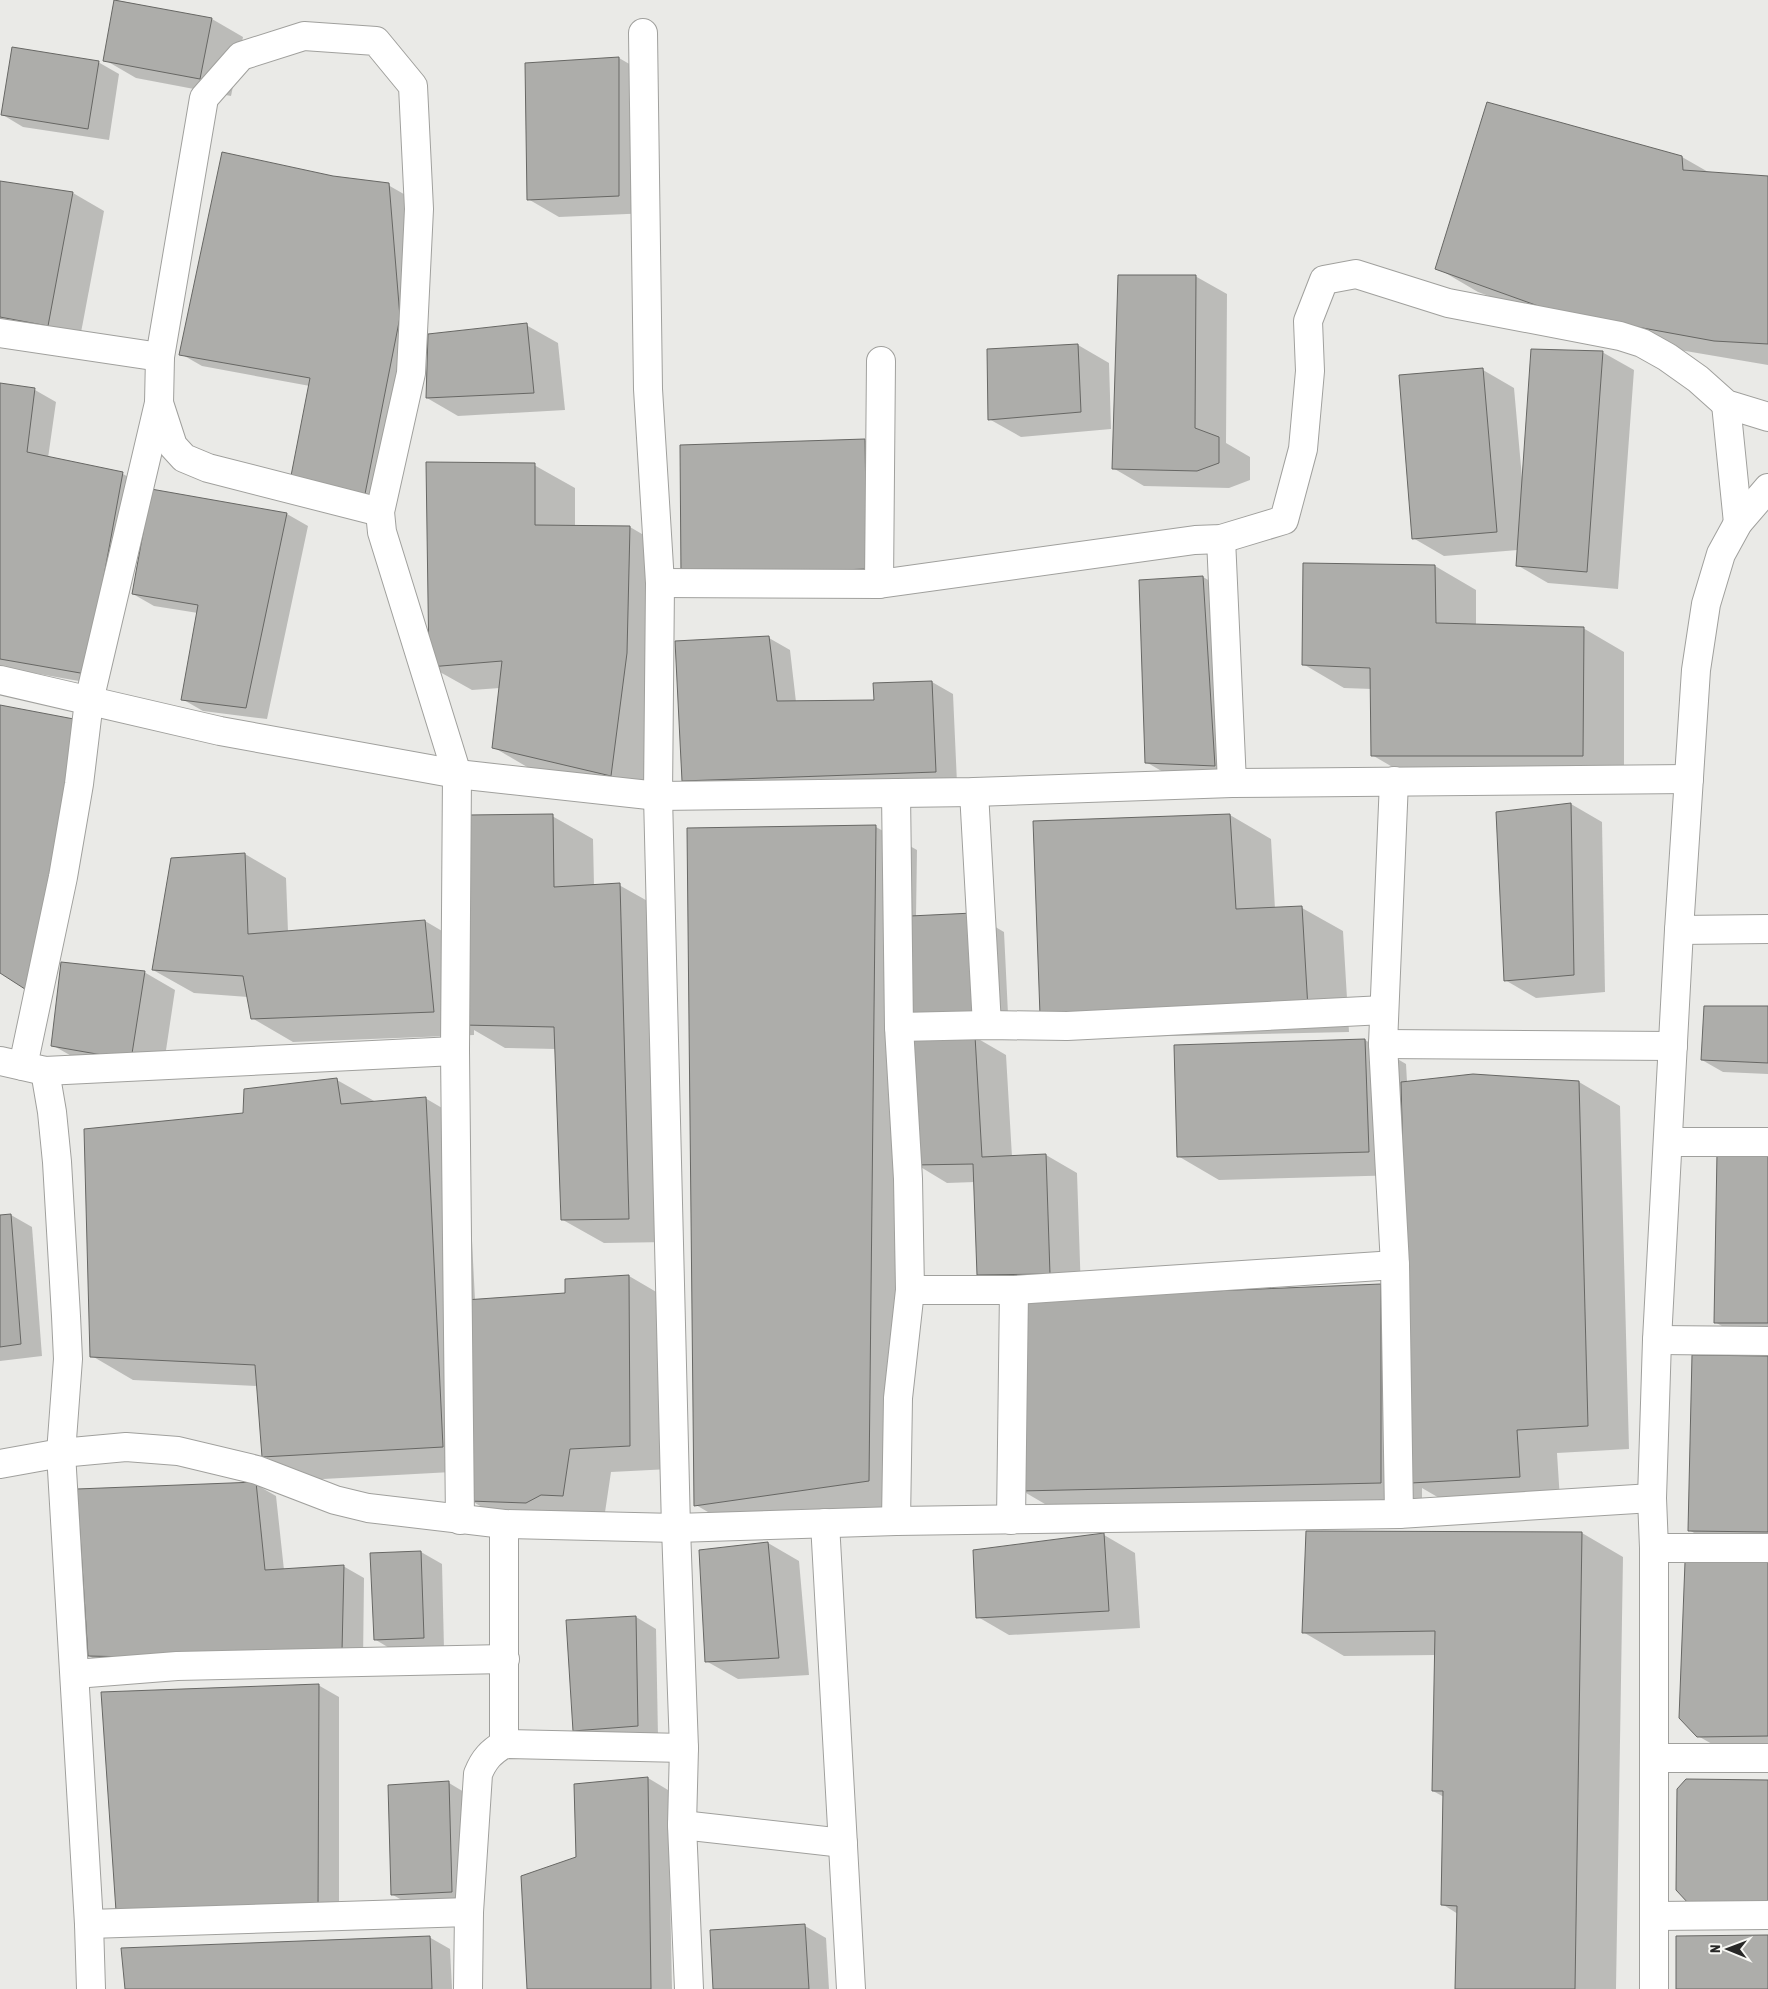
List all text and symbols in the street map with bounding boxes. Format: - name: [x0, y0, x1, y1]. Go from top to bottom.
- north arrow: [1703, 1924, 1753, 1974]
- text: N: [1707, 1945, 1723, 1953]

